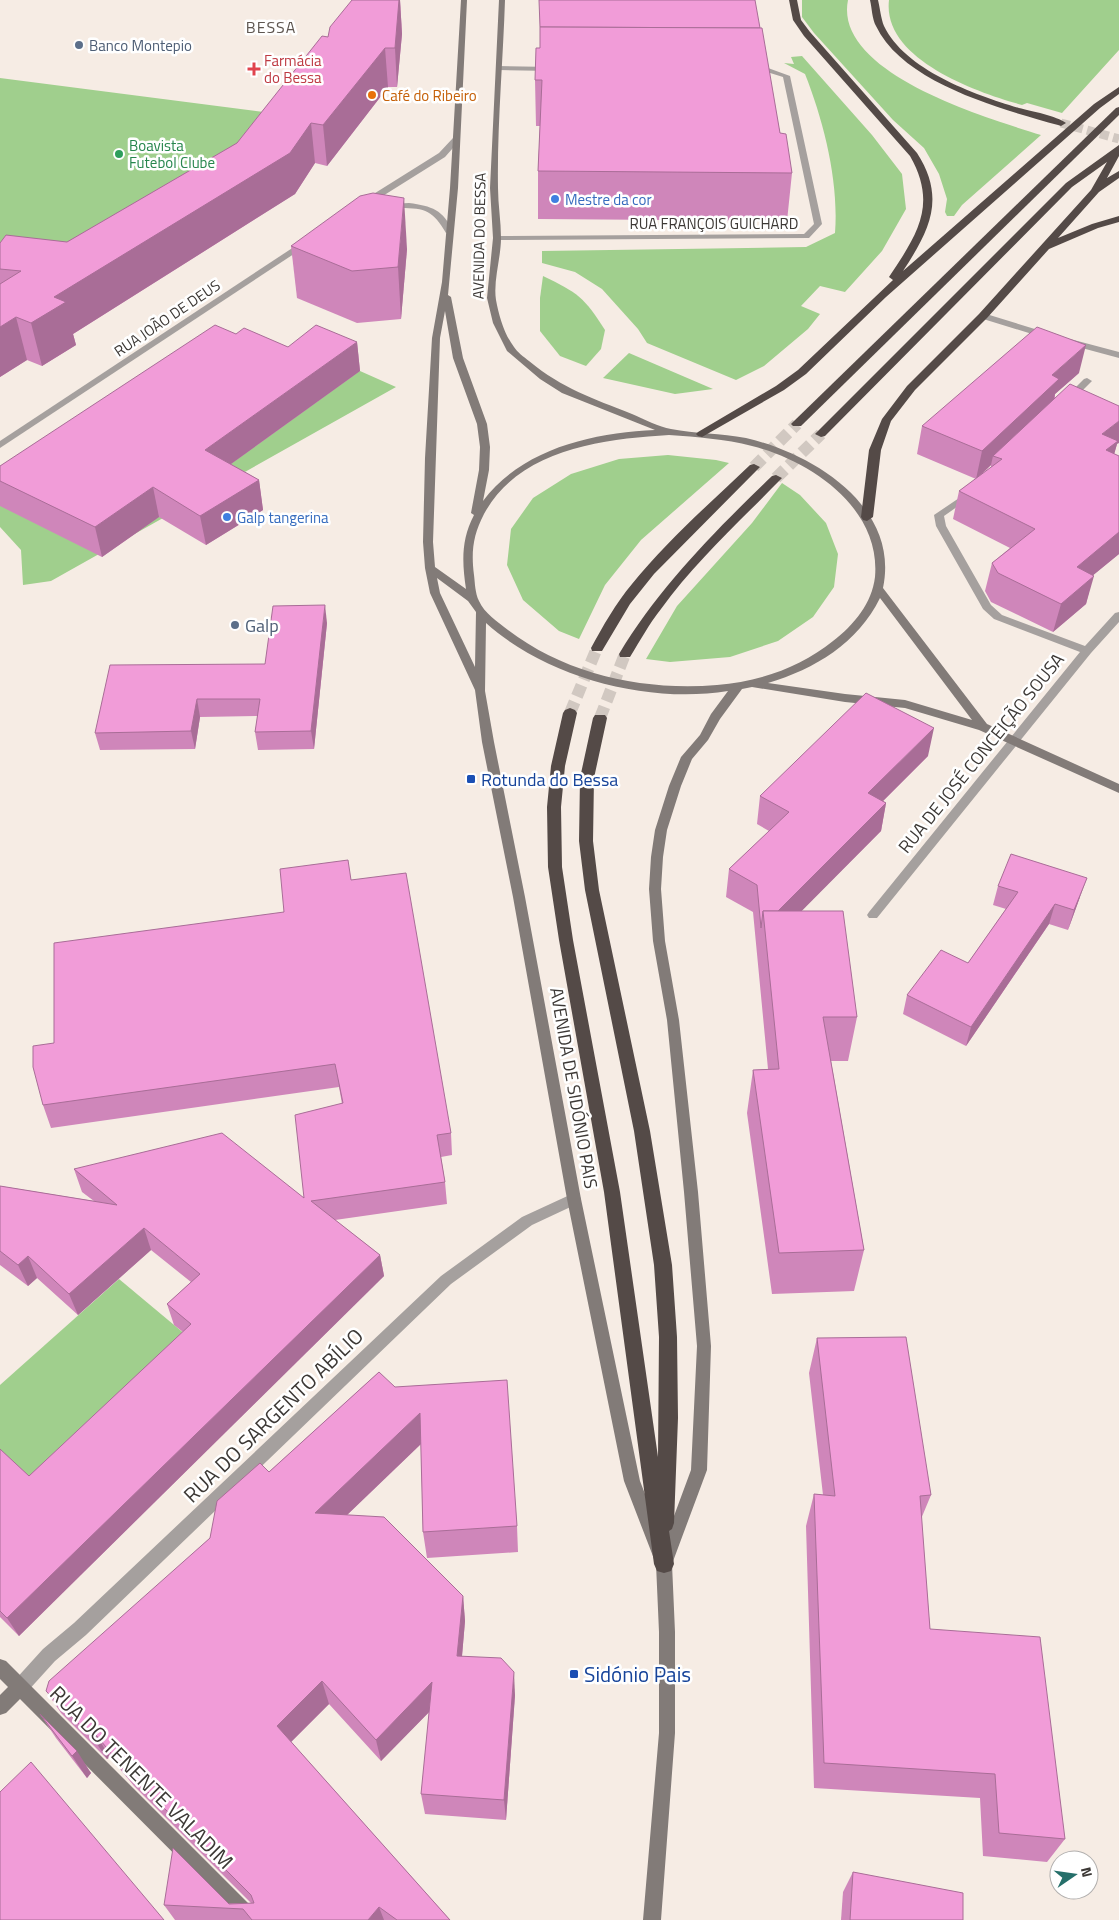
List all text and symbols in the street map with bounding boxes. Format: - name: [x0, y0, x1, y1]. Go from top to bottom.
- district label: BESSA: [246, 15, 296, 39]
- place label: Banco Montepio: [89, 34, 192, 57]
- marker: Banco Montepio: [73, 39, 85, 51]
- place label: Farmácia do Bessa: [264, 49, 322, 89]
- marker: Farmácia do Bessa: [248, 63, 260, 75]
- place label: Café do Ribeiro: [382, 84, 477, 107]
- marker: Café do Ribeiro: [366, 89, 378, 101]
- place label: Boavista Futebol Clube: [129, 134, 215, 174]
- marker: Boavista Futebol Clube: [113, 148, 125, 160]
- street label: AVENIDA DO BESSA: [466, 173, 492, 299]
- place label: Mestre da cor: [565, 188, 652, 211]
- marker: Mestre da cor: [549, 193, 561, 205]
- street label: RUA FRANÇOIS GUICHARD: [630, 212, 798, 235]
- street label: RUA JOÃO DE DEUS: [109, 274, 225, 362]
- place label: Galp tangerina: [237, 506, 329, 529]
- marker: Galp tangerina: [221, 511, 233, 523]
- place label: Galp: [245, 612, 279, 639]
- marker: Galp: [229, 619, 241, 631]
- street label: RUA DE JOSÉ CONCEIÇÃO SOUSA: [892, 647, 1071, 859]
- place label: Rotunda do Bessa: [481, 766, 618, 793]
- marker: Rotunda do Bessa: [465, 773, 477, 785]
- street label: AVENIDA DE SIDÓNIO PAIS: [543, 985, 605, 1191]
- street label: RUA DO SARGENTO ABÍLIO: [176, 1320, 370, 1510]
- place label: Sidónio Pais: [584, 1658, 691, 1690]
- marker: Sidónio Pais: [568, 1668, 580, 1680]
- street label: RUA DO TENENTE VALADIM: [43, 1678, 241, 1876]
- north arrow: [1049, 1850, 1099, 1900]
- text: N: [1076, 1865, 1098, 1879]

